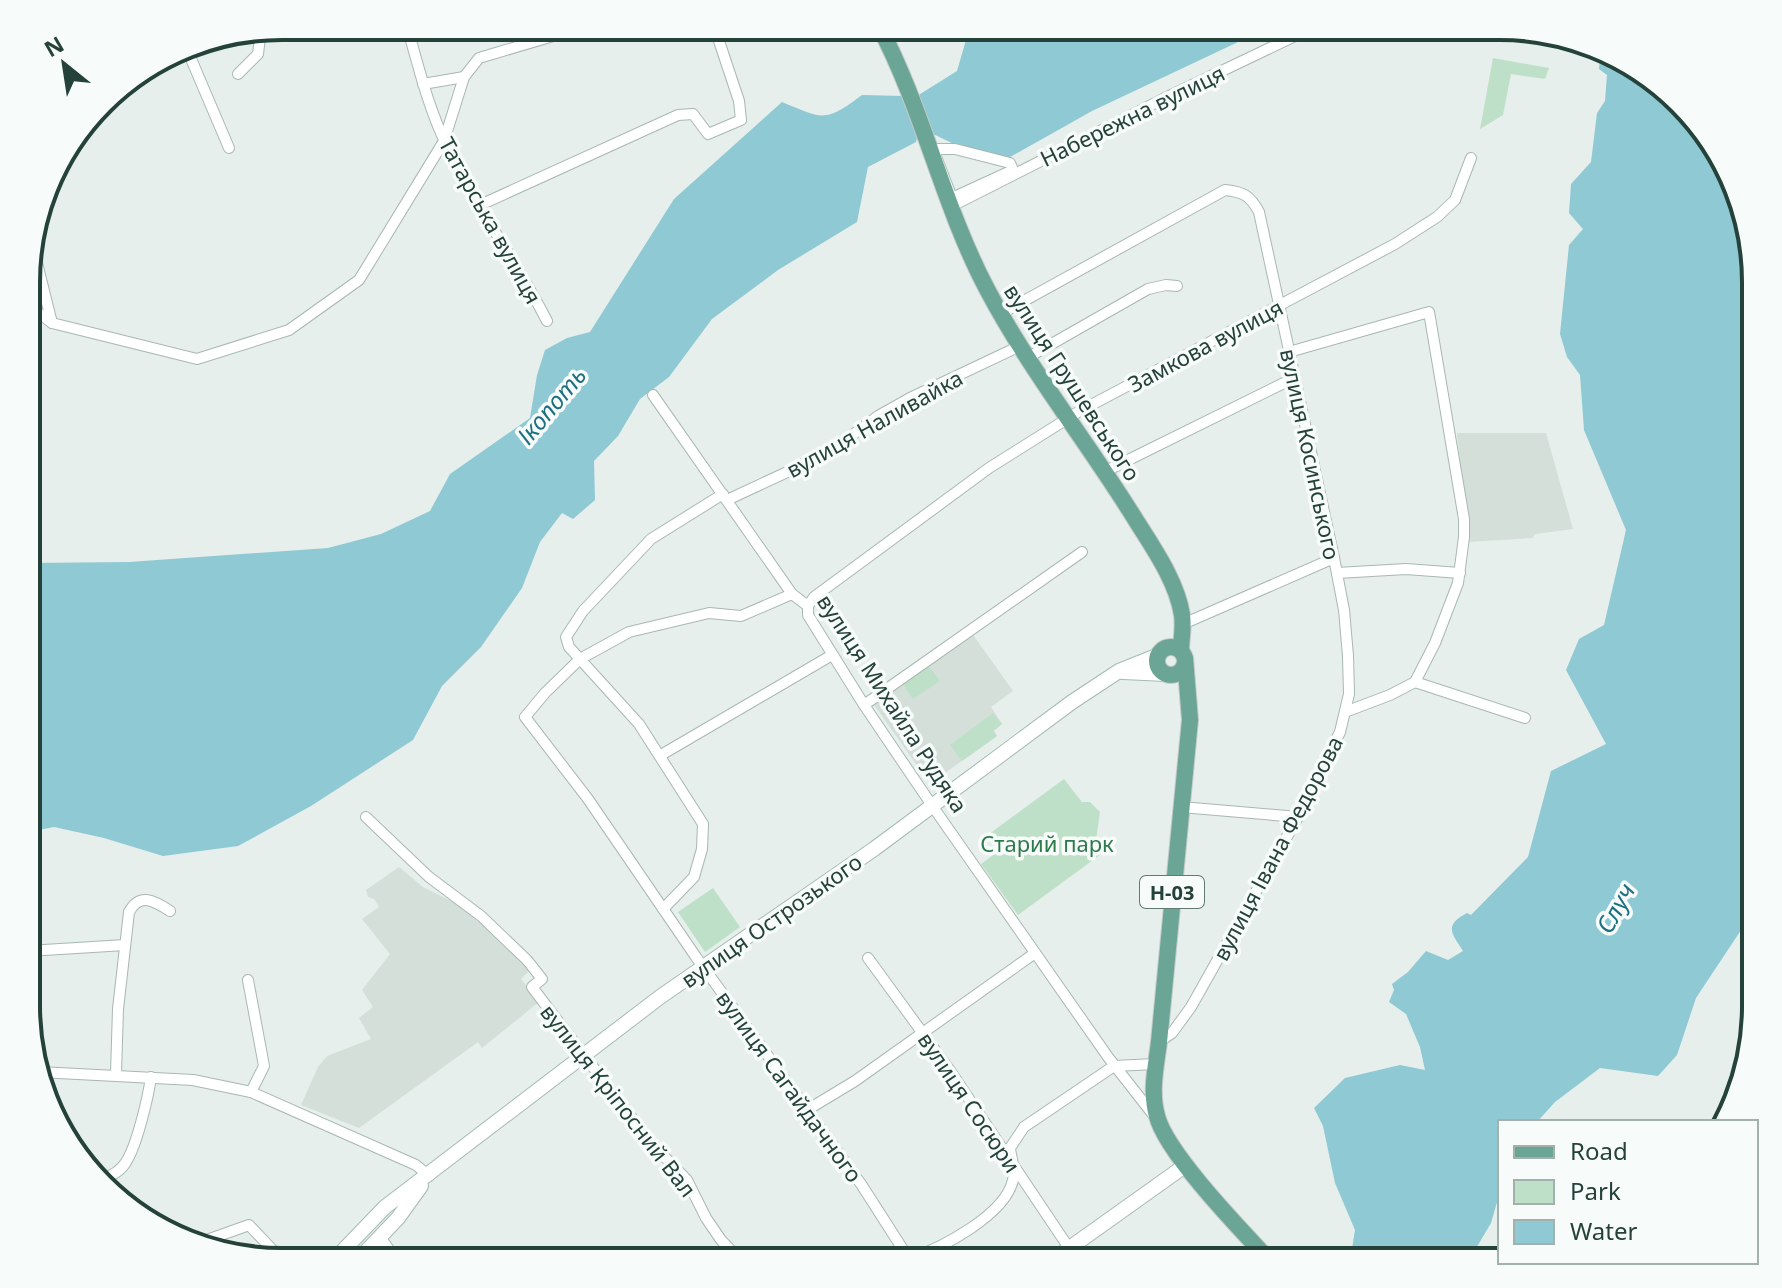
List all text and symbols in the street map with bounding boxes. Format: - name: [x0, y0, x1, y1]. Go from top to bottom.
- north arrow: [24, 24, 104, 104]
- text: N: [38, 28, 69, 63]
- street label: Набережна вулиця: [1035, 57, 1229, 173]
- street label: Татарська вулиця: [433, 131, 549, 309]
- street label: вулиця Грушевського: [998, 278, 1148, 486]
- street label: Замкова вулиця: [1122, 291, 1288, 399]
- street label: вулиця Косинського: [1274, 346, 1348, 562]
- water label: Ікопоть: [509, 359, 593, 451]
- street label: вулиця Наливайка: [780, 362, 968, 484]
- street label: вулиця Михайла Рудяка: [811, 588, 975, 818]
- street label: вулиця Івана Федорова: [1205, 730, 1349, 966]
- park label: Старий парк: [980, 828, 1114, 858]
- street label: вулиця Острозького: [675, 846, 867, 994]
- road number: Н-03: [1140, 876, 1204, 908]
- water label: Случ: [1588, 877, 1642, 939]
- street label: вулиця Сагайдачного: [710, 984, 870, 1188]
- street label: вулиця Кріпосний Вал: [534, 997, 704, 1203]
- street label: вулиця Сосюри: [912, 1026, 1028, 1178]
- legend: [1498, 1120, 1758, 1264]
- text: Road: [1570, 1134, 1628, 1167]
- text: Park: [1570, 1174, 1621, 1207]
- text: Water: [1570, 1214, 1638, 1247]

